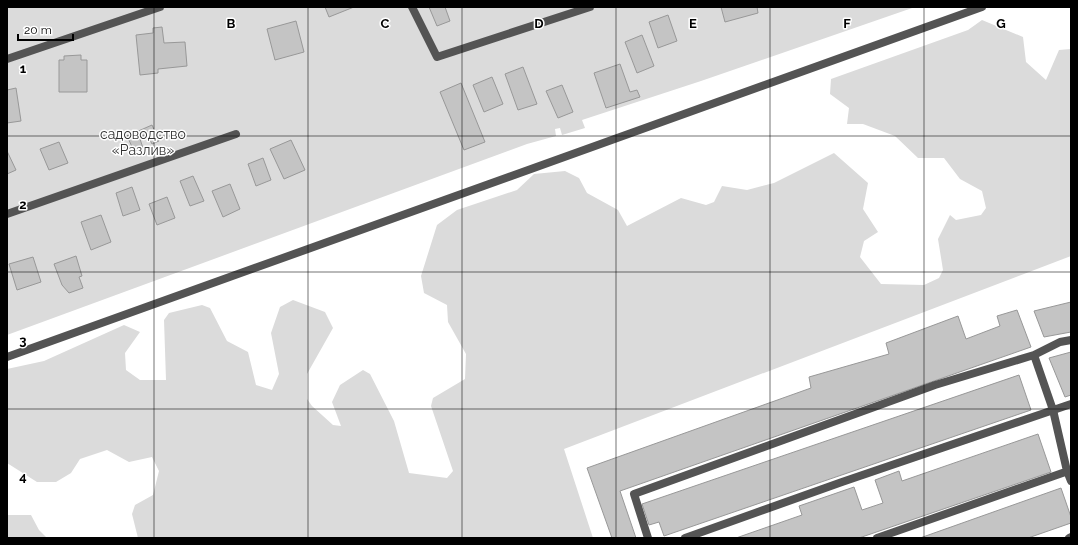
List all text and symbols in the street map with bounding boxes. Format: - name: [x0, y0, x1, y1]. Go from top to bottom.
- scale bar: [18, 16, 73, 42]
- text: B: [227, 16, 236, 31]
- text: C: [381, 16, 390, 31]
- text: D: [534, 16, 544, 31]
- text: E: [689, 16, 697, 31]
- text: F: [843, 16, 851, 31]
- text: G: [996, 16, 1006, 31]
- text: 20 m: [24, 23, 52, 37]
- text: 1: [20, 61, 27, 76]
- park label: садоводство «Разлив»: [100, 126, 186, 158]
- text: 2: [19, 197, 27, 212]
- text: 3: [19, 333, 27, 348]
- text: 4: [19, 469, 27, 484]

